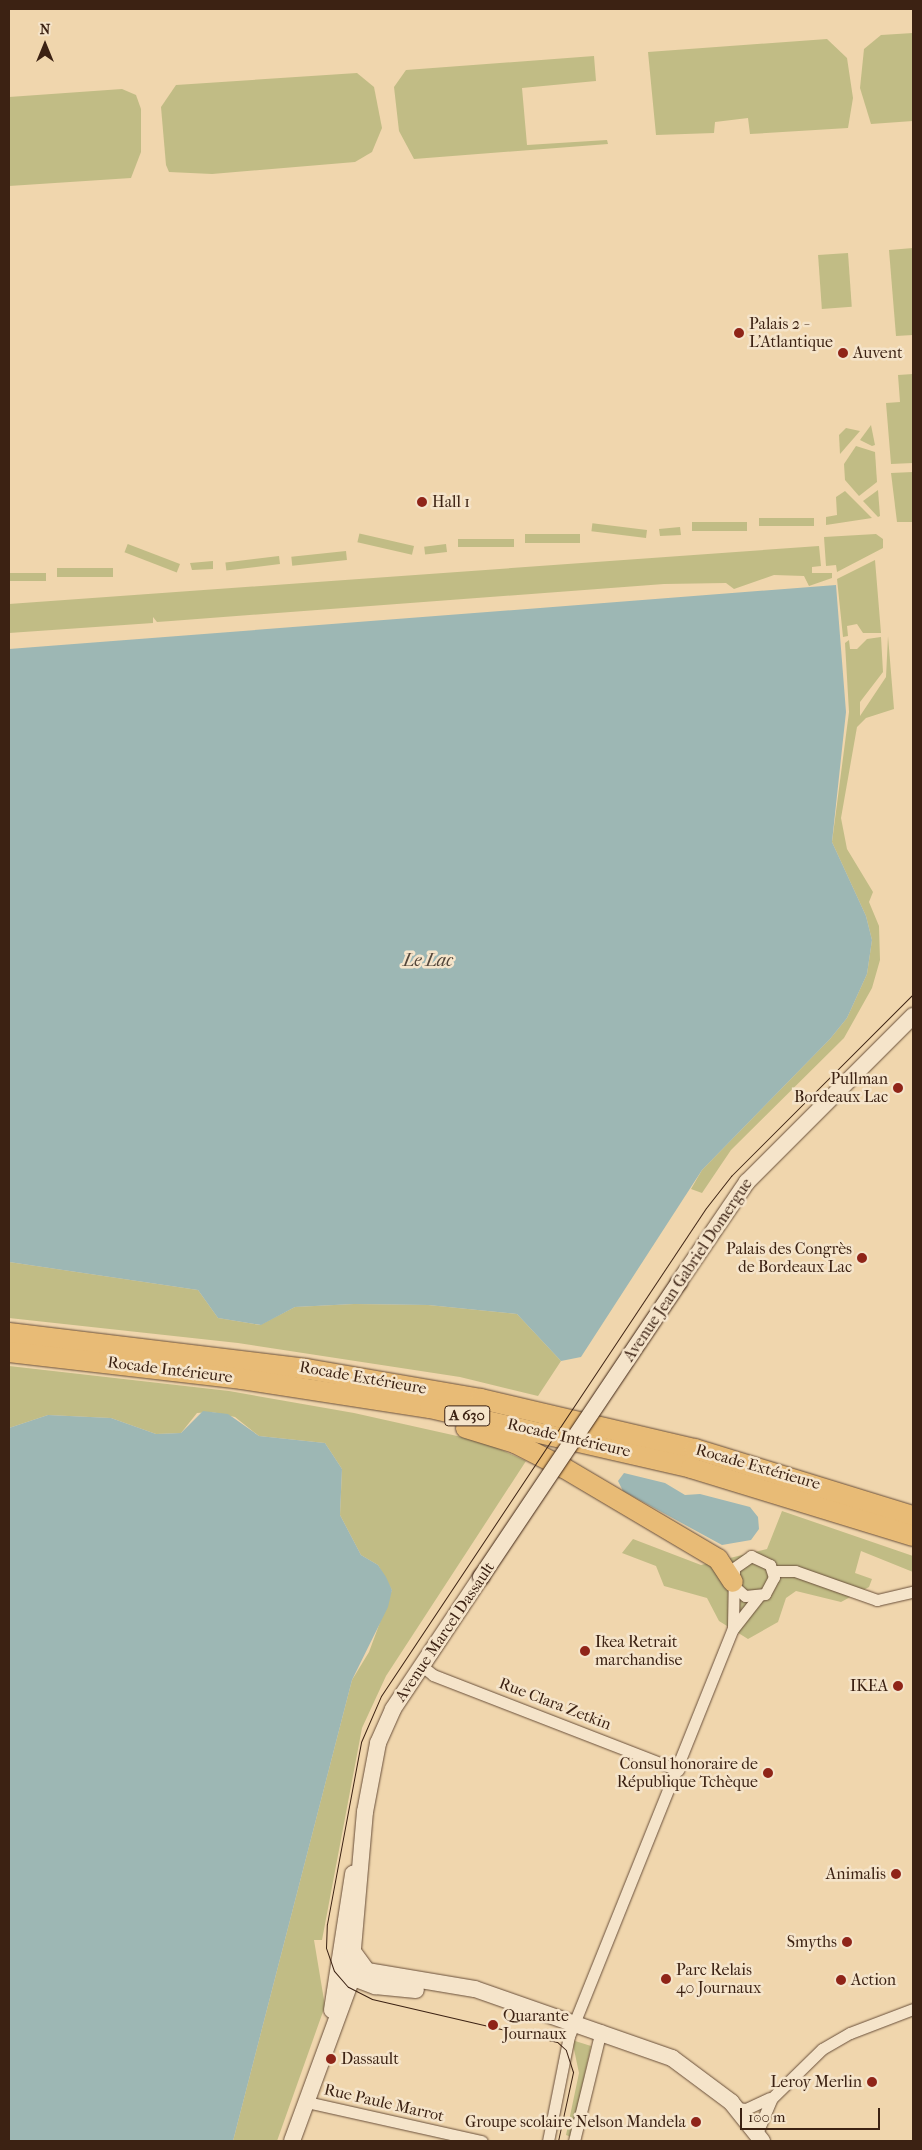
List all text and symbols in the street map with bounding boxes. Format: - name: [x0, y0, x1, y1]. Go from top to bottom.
- north arrow: [20, 20, 70, 70]
- text: N: [40, 21, 50, 38]
- place label: Palais 2 - L'Atlantique: [749, 314, 833, 352]
- marker: Palais 2 - L'Atlantique: [733, 327, 745, 339]
- place label: Auvent: [853, 343, 903, 363]
- marker: Auvent: [837, 347, 849, 359]
- place label: Hall 1: [432, 492, 470, 512]
- marker: Hall 1: [416, 496, 428, 508]
- water label: Le Lac: [403, 950, 453, 972]
- place label: Pullman Bordeaux Lac: [794, 1069, 888, 1107]
- marker: Pullman Bordeaux Lac: [892, 1082, 904, 1094]
- street label: Avenue Jean Gabriel Domergue: [619, 1175, 757, 1365]
- place label: Palais des Congrès de Bordeaux Lac: [726, 1239, 852, 1277]
- marker: Palais des Congrès de Bordeaux Lac: [856, 1252, 868, 1264]
- street label: Rocade Intérieure: [106, 1353, 234, 1387]
- street label: Rocade Extérieure: [298, 1357, 428, 1399]
- road number: A 630: [443, 1404, 491, 1428]
- street label: Rocade Intérieure: [505, 1414, 633, 1462]
- street label: Rocade Extérieure: [693, 1440, 823, 1494]
- street label: Avenue Marcel Dassault: [391, 1558, 499, 1706]
- place label: Ikea Retrait marchandise: [595, 1632, 682, 1670]
- marker: Ikea Retrait marchandise: [579, 1645, 591, 1657]
- street label: Rue Clara Zetkin: [496, 1674, 614, 1734]
- place label: IKEA: [850, 1676, 888, 1696]
- marker: IKEA: [892, 1680, 904, 1692]
- place label: Consul honoraire de République Tchèque: [617, 1754, 758, 1792]
- marker: Consul honoraire de République Tchèque: [762, 1767, 774, 1779]
- place label: Animalis: [826, 1864, 886, 1884]
- marker: Animalis: [890, 1868, 902, 1880]
- place label: Smyths: [787, 1932, 837, 1952]
- marker: Smyths: [841, 1936, 853, 1948]
- place label: Parc Relais 40 Journaux: [676, 1960, 761, 1998]
- place label: Action: [851, 1970, 896, 1990]
- marker: Parc Relais 40 Journaux: [660, 1973, 672, 1985]
- marker: Action: [835, 1974, 847, 1986]
- place label: Quarante Journaux: [503, 2006, 569, 2044]
- marker: Quarante Journaux: [487, 2019, 499, 2031]
- place label: Dassault: [341, 2049, 399, 2069]
- marker: Dassault: [325, 2053, 337, 2065]
- place label: Leroy Merlin: [771, 2072, 862, 2092]
- marker: Leroy Merlin: [866, 2076, 878, 2088]
- street label: Rue Paule Marrot: [322, 2080, 446, 2126]
- scale bar: [742, 2098, 882, 2130]
- text: 100 m: [748, 2108, 786, 2126]
- place label: Groupe scolaire Nelson Mandela: [465, 2112, 686, 2132]
- marker: Groupe scolaire Nelson Mandela: [690, 2116, 702, 2128]

